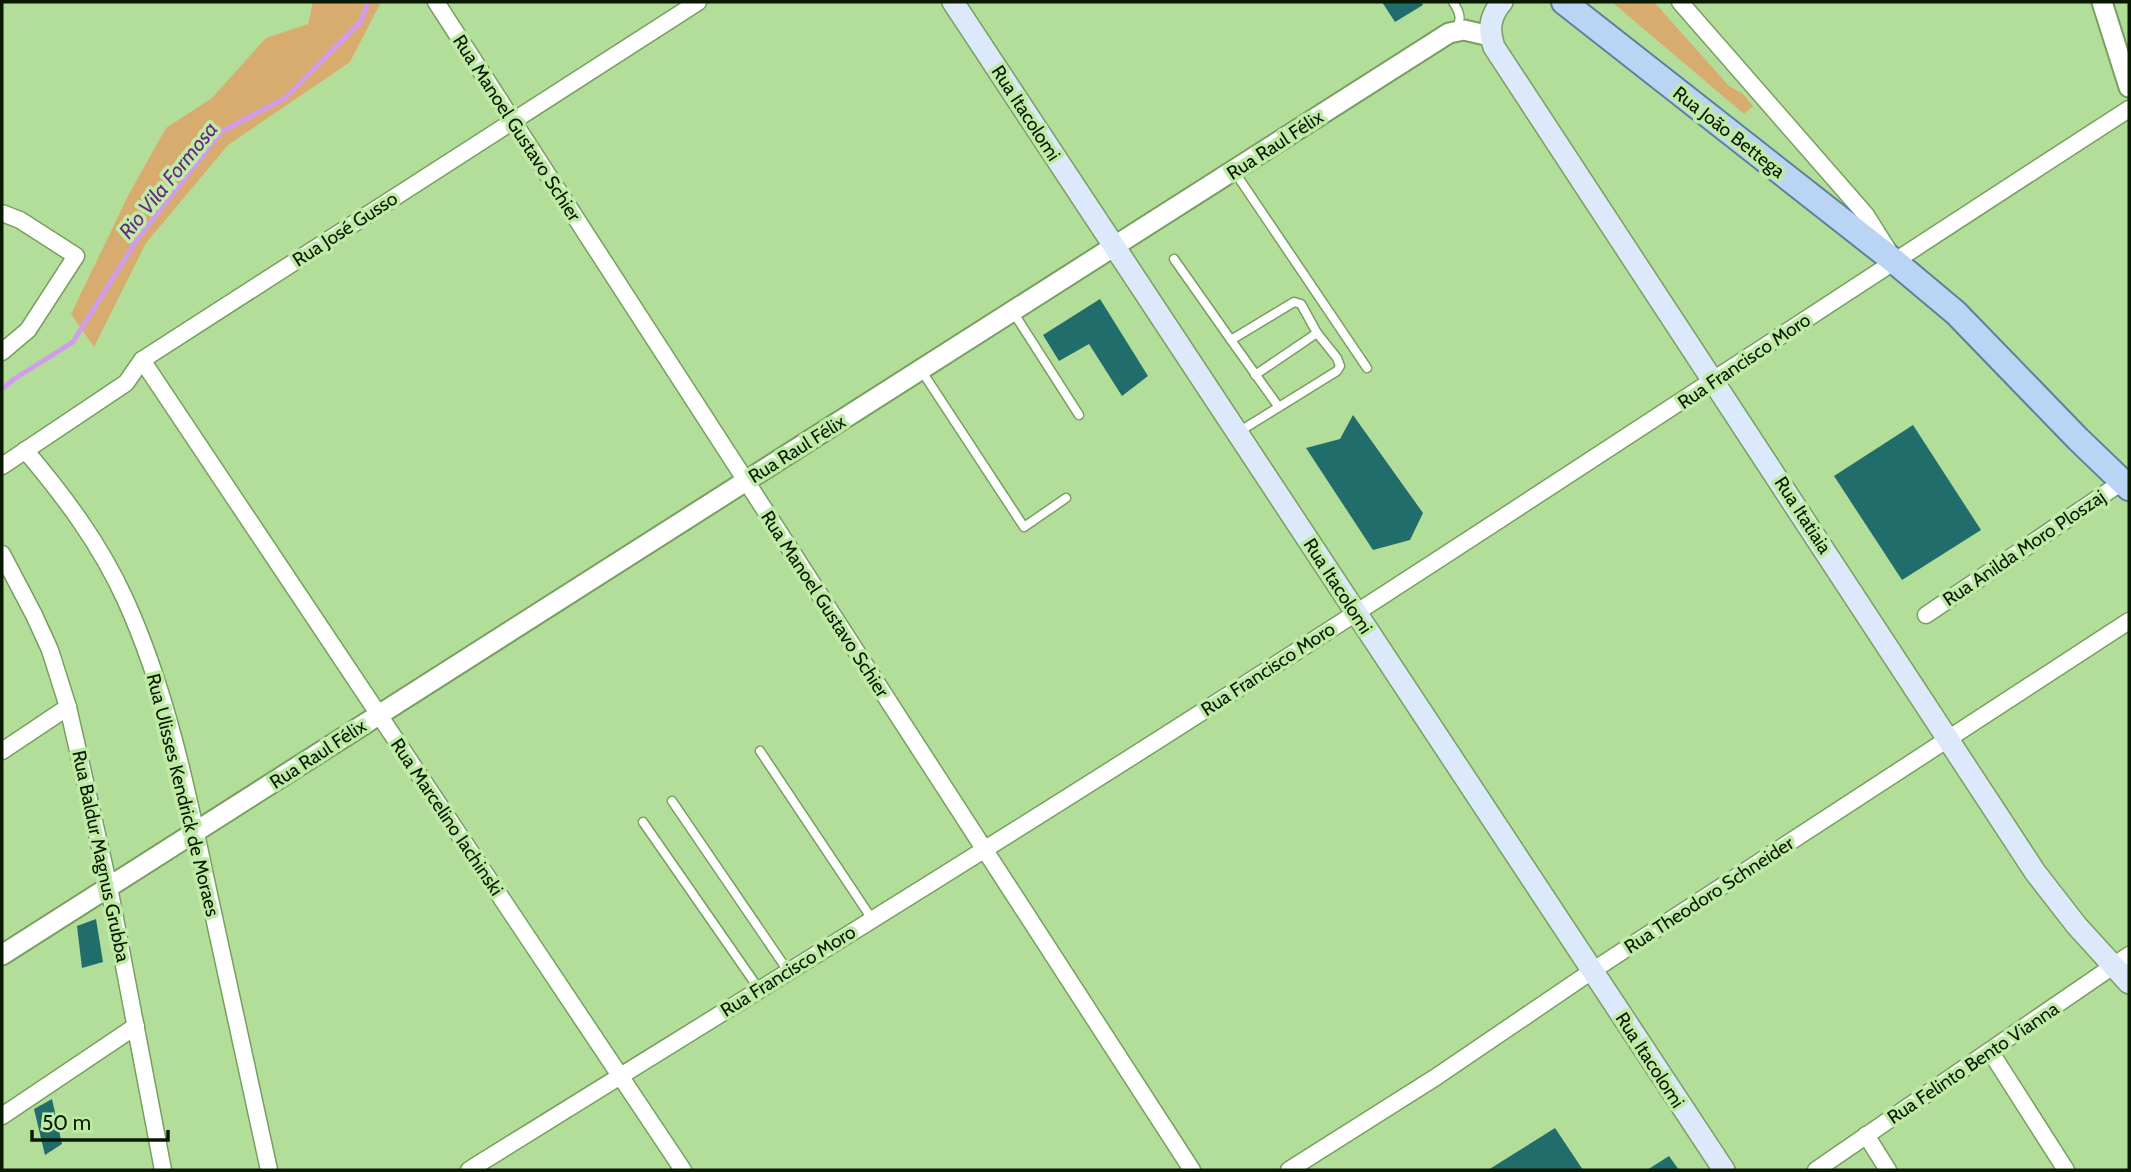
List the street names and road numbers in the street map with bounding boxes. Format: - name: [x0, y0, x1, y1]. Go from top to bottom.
- street label: Rua Manoel Gustavo Schier: [448, 30, 586, 226]
- street label: Rua Itacolomi: [987, 61, 1065, 165]
- street label: Rua João Bettega: [1669, 81, 1789, 183]
- street label: Rua Raul Félix: [1223, 105, 1327, 185]
- street label: Rua José Gusso: [288, 187, 402, 271]
- street label: Rua Francisco Moro: [1673, 308, 1815, 414]
- street label: Rua Raul Félix: [744, 410, 850, 488]
- street label: Rua Itatiaia: [1770, 472, 1836, 558]
- street label: Rua Anilda Moro Ploszaj: [1938, 485, 2110, 611]
- street label: Rua Manoel Gustavo Schier: [756, 506, 894, 702]
- street label: Rua Itacolomi: [1299, 534, 1377, 638]
- street label: Rua Francisco Moro: [1197, 617, 1339, 721]
- street label: Rua Ulisses Kendrick de Moraes: [142, 671, 224, 919]
- street label: Rua Raul Félix: [266, 714, 370, 794]
- street label: Rua Marcelino Iachinski: [386, 734, 508, 900]
- street label: Rua Baldur Magnus Grubba: [67, 748, 135, 964]
- street label: Rua Theodoro Schneider: [1620, 832, 1798, 958]
- street label: Rua Francisco Moro: [716, 920, 860, 1022]
- street label: Rua Felinto Bento Vianna: [1883, 997, 2063, 1129]
- street label: Rua Itacolomi: [1611, 1008, 1689, 1112]

